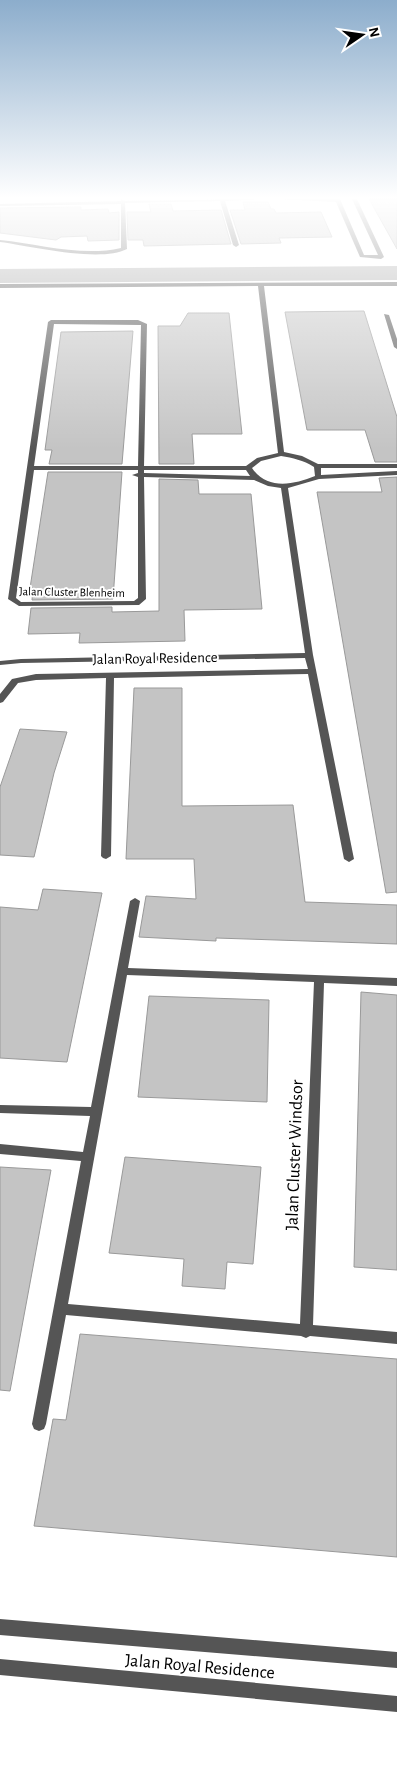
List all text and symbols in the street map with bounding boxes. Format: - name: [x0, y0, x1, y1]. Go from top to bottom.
- north arrow: [337, 10, 387, 60]
- text: N: [366, 26, 382, 39]
- street label: Jalan Cluster Blenheim: [19, 585, 125, 599]
- street label: Jalan Royal Residence: [92, 650, 218, 667]
- street label: Jalan Cluster Windsor: [283, 1079, 307, 1231]
- street label: Jalan Royal Residence: [124, 1651, 276, 1683]

